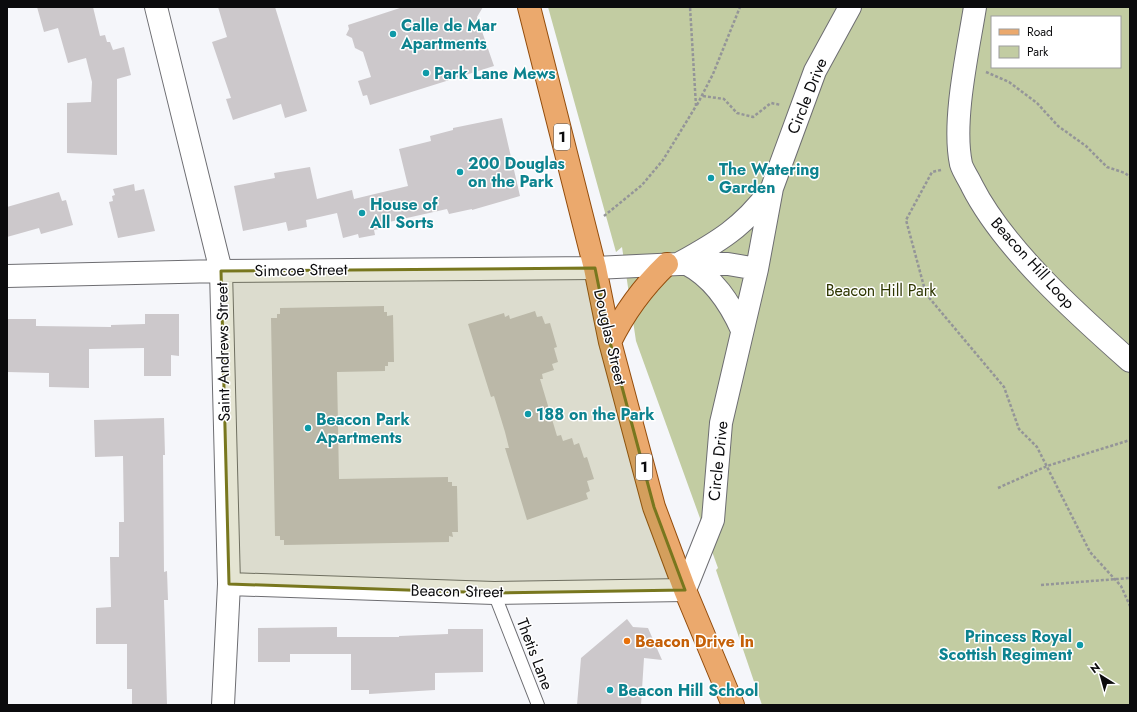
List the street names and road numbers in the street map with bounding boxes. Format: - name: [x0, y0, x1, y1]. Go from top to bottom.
- street label: Circle Drive: [781, 54, 833, 138]
- road number: 1: [554, 124, 570, 150]
- street label: Beacon Hill Loop: [986, 212, 1080, 314]
- street label: Simcoe Street: [254, 258, 348, 282]
- street label: Saint Andrews Street: [210, 282, 236, 422]
- street label: Douglas Street: [588, 287, 632, 387]
- street label: Circle Drive: [702, 420, 734, 502]
- road number: 1: [636, 454, 652, 480]
- street label: Beacon Street: [410, 579, 504, 603]
- street label: Thetis Lane: [511, 615, 559, 693]

